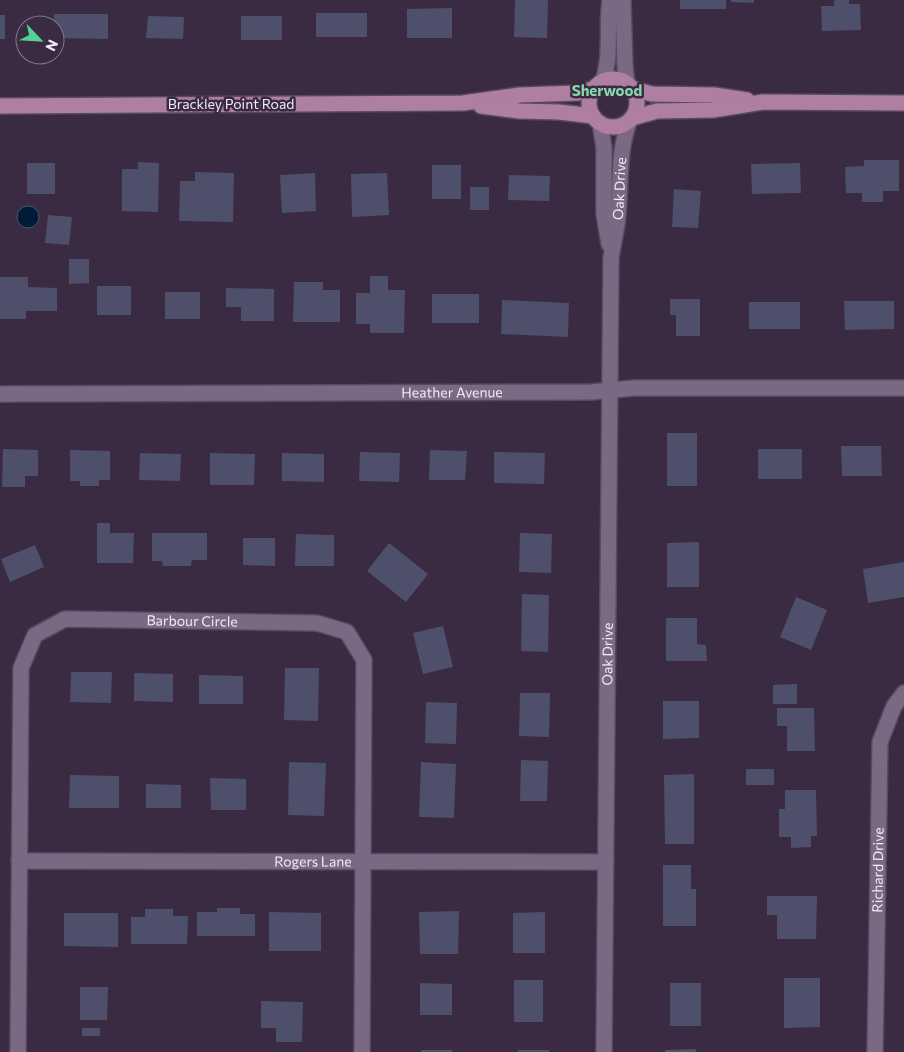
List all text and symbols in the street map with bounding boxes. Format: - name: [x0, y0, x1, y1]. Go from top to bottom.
- north arrow: [15, 15, 65, 65]
- text: N: [42, 37, 62, 54]
- district label: Sherwood: [572, 81, 642, 99]
- street label: Brackley Point Road: [168, 95, 294, 112]
- street label: Oak Drive: [609, 156, 629, 221]
- street label: Heather Avenue: [401, 383, 503, 401]
- street label: Barbour Circle: [146, 611, 238, 630]
- street label: Oak Drive: [598, 622, 616, 686]
- street label: Richard Drive: [868, 827, 887, 913]
- street label: Rogers Lane: [274, 852, 352, 870]

